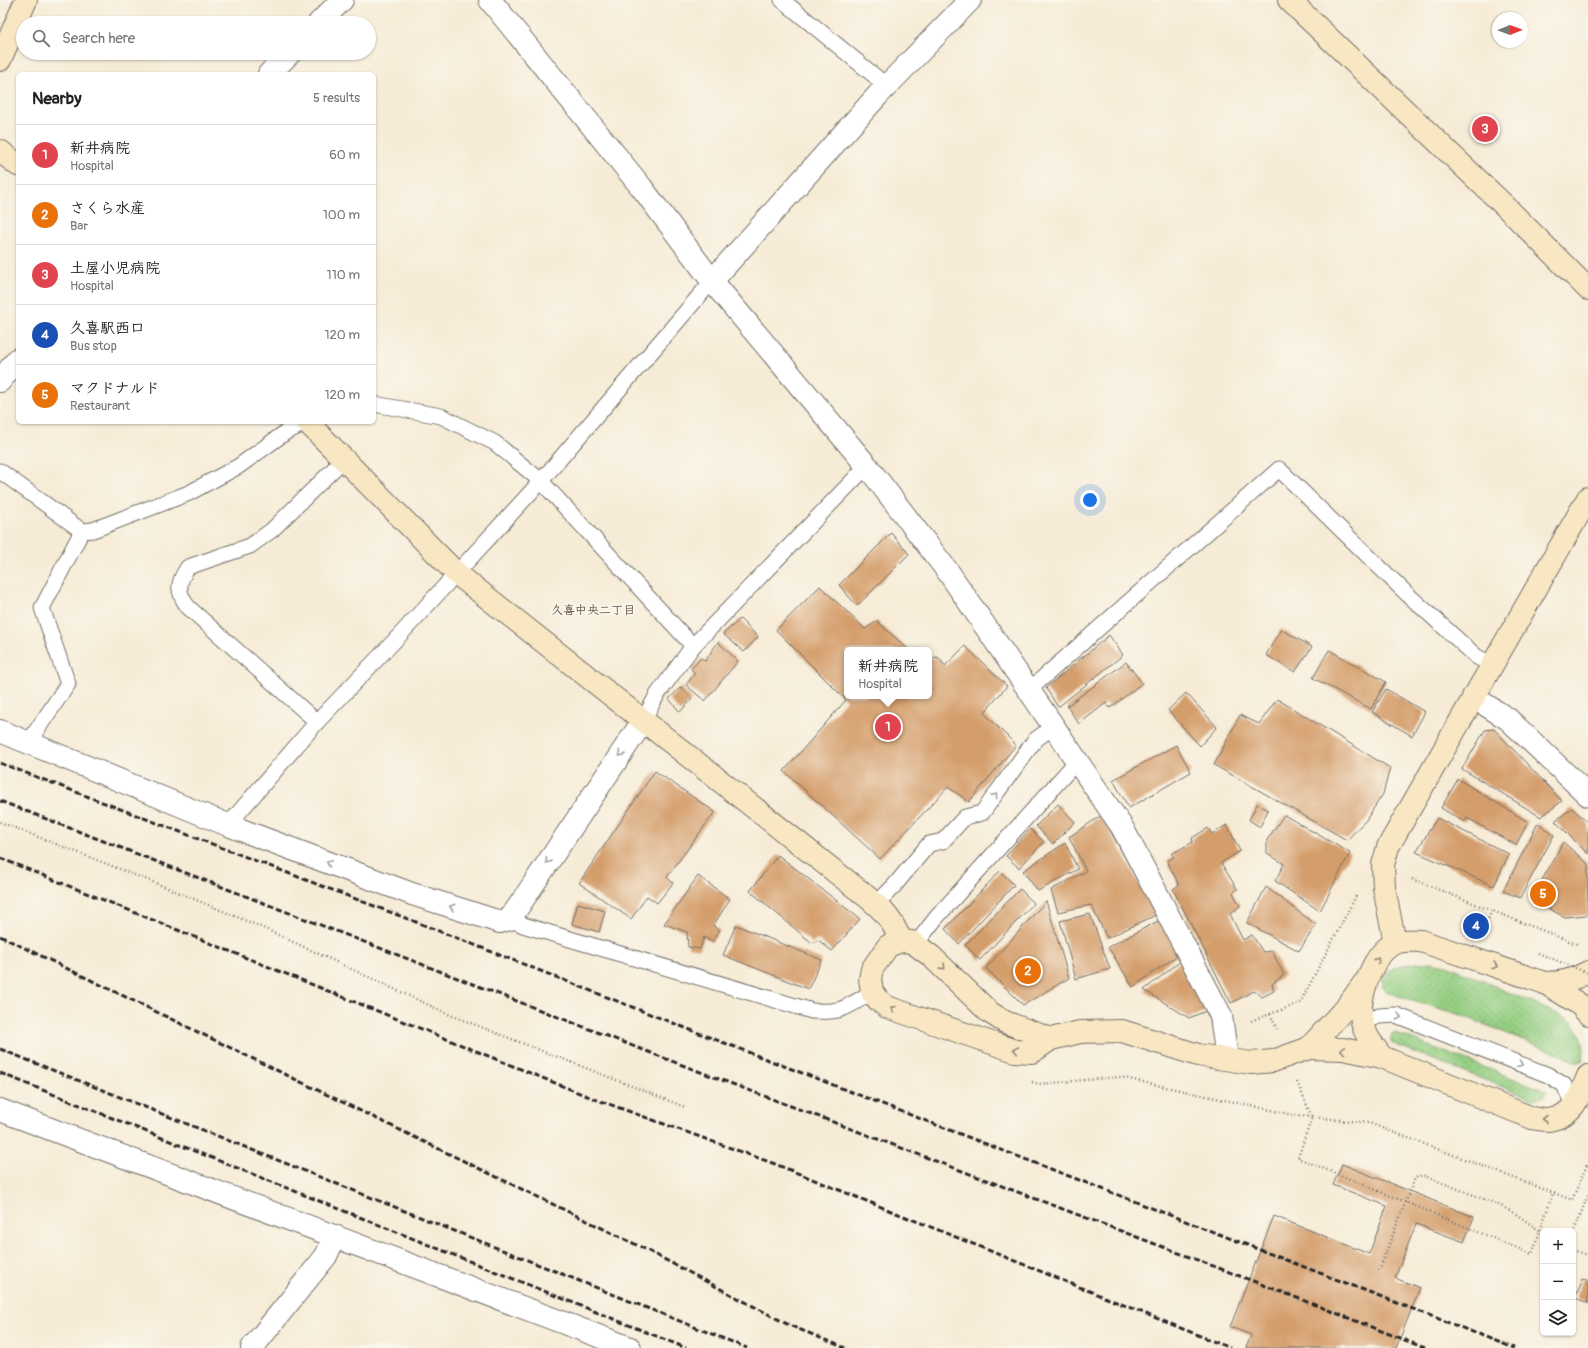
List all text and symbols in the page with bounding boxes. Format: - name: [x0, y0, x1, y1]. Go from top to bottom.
- north arrow: [1492, 12, 1528, 48]
- search box: [16, 16, 376, 60]
- icon: search: [30, 27, 52, 49]
- text: Search here: [62, 29, 135, 48]
- text: Nearby: [32, 88, 81, 109]
- text: 5 results: [313, 90, 360, 106]
- pin: 3: [1472, 114, 1498, 144]
- text: 新井病院: [70, 139, 130, 158]
- text: 1: [42, 147, 48, 163]
- text: 60 m: [329, 147, 360, 163]
- text: Hospital: [70, 158, 114, 174]
- text: さくら水産: [70, 199, 145, 218]
- text: 2: [41, 207, 49, 223]
- text: 100 m: [323, 207, 360, 223]
- text: Bar: [70, 218, 88, 234]
- text: 土屋小児病院: [70, 259, 160, 278]
- text: 3: [41, 267, 49, 283]
- text: 110 m: [327, 267, 360, 283]
- text: Hospital: [70, 278, 114, 294]
- text: 久喜駅西口: [70, 319, 145, 338]
- text: 4: [41, 327, 49, 343]
- text: 120 m: [324, 327, 360, 343]
- text: Bus stop: [70, 338, 117, 354]
- text: マクドナルド: [70, 379, 159, 398]
- text: 5: [41, 387, 49, 403]
- text: 120 m: [324, 387, 360, 403]
- text: Restaurant: [70, 398, 130, 414]
- your location: [1080, 490, 1100, 510]
- district label: 久喜中央二丁目: [551, 603, 635, 618]
- popup: [844, 647, 932, 699]
- text: 新井病院: [858, 657, 918, 676]
- text: Hospital: [858, 676, 902, 692]
- pin: 1: [875, 712, 901, 742]
- one-way arrow: [619, 749, 626, 756]
- one-way arrow: [990, 793, 997, 800]
- one-way arrow: [546, 857, 553, 864]
- one-way arrow: [326, 859, 333, 867]
- pin: 5: [1530, 879, 1556, 909]
- one-way arrow: [448, 903, 455, 911]
- pin: 4: [1463, 911, 1489, 941]
- pin: 2: [1015, 956, 1041, 986]
- one-way arrow: [1372, 957, 1380, 964]
- one-way arrow: [1492, 961, 1499, 969]
- one-way arrow: [938, 962, 946, 970]
- one-way arrow: [890, 1005, 897, 1013]
- one-way arrow: [1396, 1012, 1403, 1021]
- one-way arrow: [1013, 1046, 1019, 1055]
- one-way arrow: [1340, 1046, 1346, 1055]
- one-way arrow: [1517, 1059, 1524, 1067]
- one-way arrow: [1542, 1115, 1548, 1123]
- map controls: [1540, 1228, 1576, 1336]
- button: +: [1540, 1228, 1576, 1264]
- button: −: [1540, 1264, 1576, 1300]
- button: layers: [1540, 1300, 1576, 1336]

